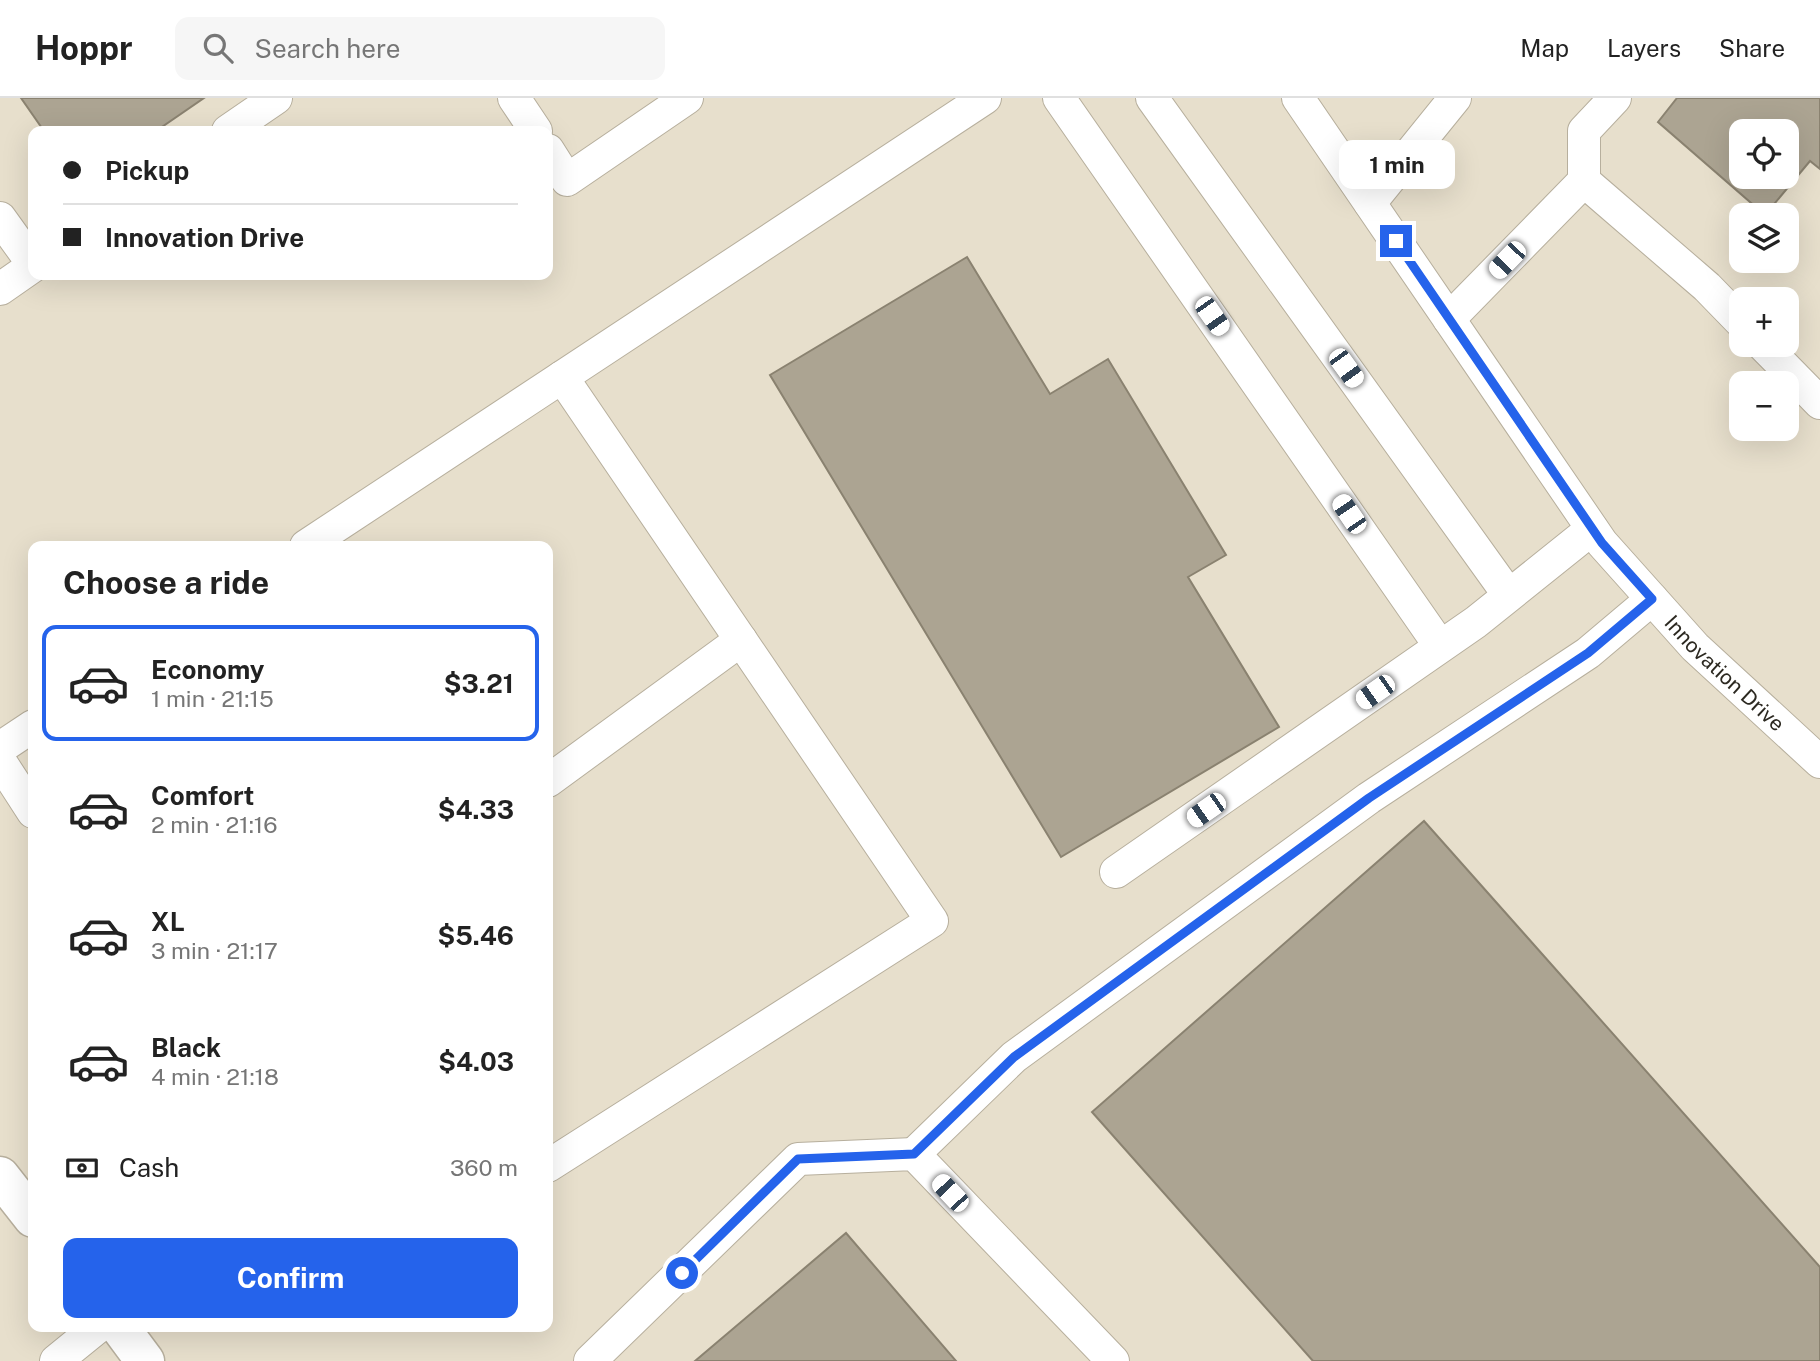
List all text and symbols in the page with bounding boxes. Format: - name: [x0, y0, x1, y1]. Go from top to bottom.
- search box: [175, 17, 665, 80]
- text: Hoppr: [35, 29, 133, 67]
- icon: search: [199, 29, 237, 67]
- text: Search here: [255, 33, 401, 64]
- text: Map: [1520, 34, 1569, 62]
- text: Layers: [1607, 34, 1681, 62]
- text: Share: [1719, 34, 1785, 62]
- map controls: [1729, 119, 1799, 441]
- button: locate: [1729, 119, 1799, 189]
- callout: 1 min: [1338, 139, 1454, 188]
- text: 1 min: [1369, 151, 1425, 178]
- text: Pickup: [105, 155, 189, 186]
- button: layers: [1729, 203, 1799, 273]
- text: Innovation Drive: [105, 222, 304, 253]
- route end: [1380, 225, 1412, 257]
- car: [1485, 238, 1530, 282]
- button: +: [1729, 287, 1799, 357]
- car: [1192, 293, 1233, 339]
- car: [1326, 345, 1367, 391]
- button: −: [1729, 371, 1799, 441]
- car: [1329, 491, 1370, 537]
- text: Choose a ride: [63, 564, 269, 601]
- street label: Innovation Drive: [1660, 610, 1790, 736]
- icon: car: [67, 652, 130, 715]
- text: Economy: [151, 654, 264, 685]
- text: $3.21: [444, 668, 514, 699]
- car: [1352, 671, 1399, 713]
- text: 1 min · 21:15: [151, 685, 274, 712]
- icon: car: [67, 778, 130, 841]
- text: Comfort: [151, 780, 254, 811]
- car: [1183, 789, 1230, 831]
- text: $4.33: [438, 794, 514, 825]
- text: 2 min · 21:16: [151, 811, 278, 838]
- icon: car: [67, 904, 130, 967]
- text: XL: [151, 906, 185, 937]
- text: $5.46: [438, 920, 514, 951]
- text: 3 min · 21:17: [151, 937, 278, 964]
- icon: car: [67, 1030, 130, 1093]
- text: Black: [151, 1032, 221, 1063]
- text: $4.03: [438, 1046, 514, 1077]
- text: 4 min · 21:18: [151, 1063, 279, 1090]
- icon: cash: [63, 1149, 101, 1187]
- text: Cash: [119, 1152, 179, 1183]
- text: 360 m: [450, 1154, 518, 1181]
- car: [928, 1170, 973, 1216]
- button: Confirm: [63, 1238, 518, 1318]
- route start: [666, 1257, 698, 1289]

